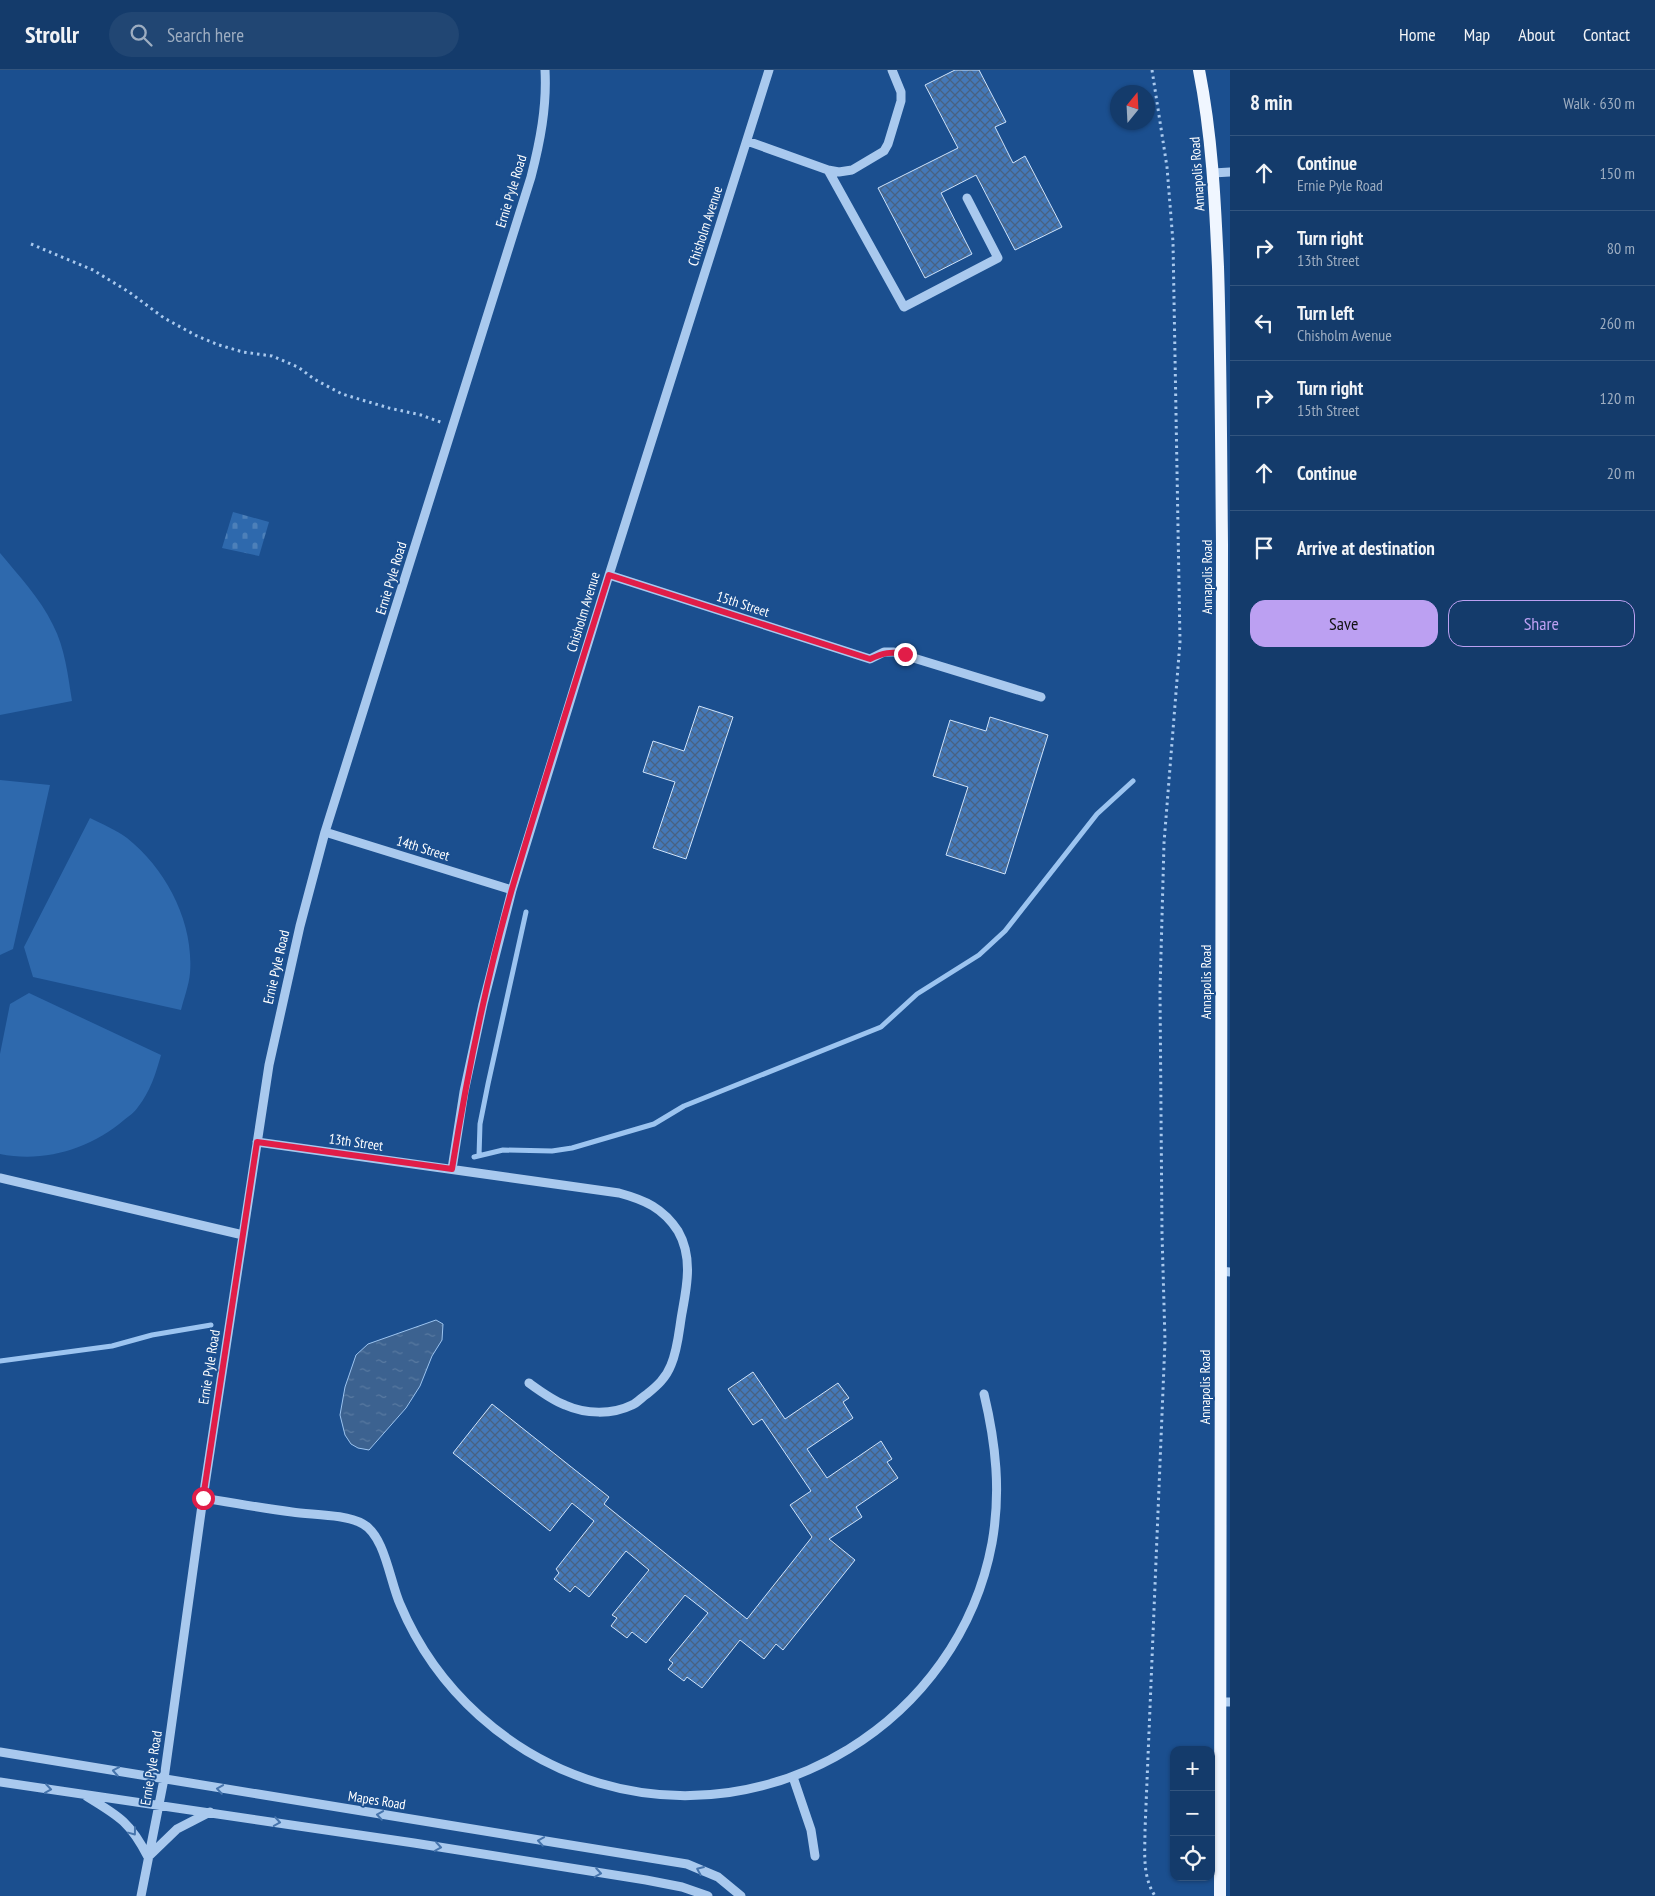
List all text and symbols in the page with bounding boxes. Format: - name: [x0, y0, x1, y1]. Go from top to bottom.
- search box: [109, 12, 459, 57]
- text: Strollr: [25, 19, 79, 50]
- icon: search: [127, 21, 155, 49]
- text: Search here: [167, 23, 244, 47]
- text: Home: [1399, 23, 1436, 46]
- text: Map: [1464, 23, 1490, 46]
- text: About: [1518, 23, 1555, 46]
- text: Contact: [1583, 23, 1630, 46]
- north arrow: [1110, 85, 1155, 130]
- text: 8 min: [1250, 89, 1292, 116]
- text: Walk · 630 m: [1563, 93, 1635, 113]
- street label: Annapolis Road: [1185, 136, 1209, 212]
- text: Continue: [1297, 151, 1357, 175]
- street label: Ernie Pyle Road: [491, 152, 531, 230]
- icon: ahead: [1250, 159, 1278, 187]
- text: 150 m: [1600, 163, 1635, 183]
- text: Ernie Pyle Road: [1297, 175, 1383, 195]
- street label: Chisholm Avenue: [684, 184, 726, 268]
- text: Turn right: [1297, 226, 1363, 250]
- icon: right: [1250, 234, 1278, 262]
- text: 80 m: [1607, 238, 1635, 258]
- text: 13th Street: [1297, 250, 1359, 270]
- text: Turn left: [1297, 301, 1354, 325]
- icon: left: [1250, 309, 1278, 337]
- text: 260 m: [1600, 313, 1635, 333]
- text: Chisholm Avenue: [1297, 325, 1392, 345]
- text: Turn right: [1297, 376, 1363, 400]
- icon: right: [1250, 384, 1278, 412]
- text: 120 m: [1600, 388, 1635, 408]
- text: 15th Street: [1297, 400, 1359, 420]
- icon: ahead: [1250, 459, 1278, 487]
- text: Continue: [1297, 461, 1357, 485]
- text: 20 m: [1607, 463, 1635, 483]
- icon: arrive: [1250, 534, 1278, 562]
- text: Arrive at destination: [1297, 536, 1435, 560]
- street label: Ernie Pyle Road: [371, 539, 411, 617]
- street label: Annapolis Road: [1198, 540, 1216, 614]
- street label: Chisholm Avenue: [562, 570, 604, 654]
- street label: 15th Street: [714, 587, 772, 621]
- button: Save: [1250, 600, 1438, 647]
- button: Share: [1448, 600, 1635, 647]
- route end: [894, 643, 917, 666]
- street label: 14th Street: [394, 831, 452, 865]
- street label: Ernie Pyle Road: [259, 928, 293, 1006]
- street label: Annapolis Road: [1197, 945, 1215, 1019]
- street label: 13th Street: [328, 1129, 384, 1155]
- street label: Ernie Pyle Road: [194, 1328, 224, 1406]
- street label: Annapolis Road: [1196, 1350, 1214, 1424]
- route start: [192, 1487, 215, 1510]
- street label: Ernie Pyle Road: [136, 1729, 166, 1807]
- map controls: [1170, 1746, 1215, 1881]
- button: +: [1170, 1746, 1215, 1791]
- one-way arrow: [111, 1767, 120, 1777]
- one-way arrow: [44, 1783, 53, 1793]
- one-way arrow: [216, 1784, 224, 1794]
- street label: Mapes Road: [347, 1787, 407, 1813]
- button: −: [1170, 1791, 1215, 1836]
- one-way arrow: [376, 1810, 385, 1820]
- one-way arrow: [273, 1817, 281, 1827]
- one-way arrow: [127, 1826, 136, 1836]
- one-way arrow: [536, 1836, 545, 1846]
- button: locate: [1170, 1836, 1215, 1881]
- one-way arrow: [433, 1842, 442, 1852]
- one-way arrow: [696, 1866, 705, 1876]
- one-way arrow: [594, 1867, 602, 1877]

